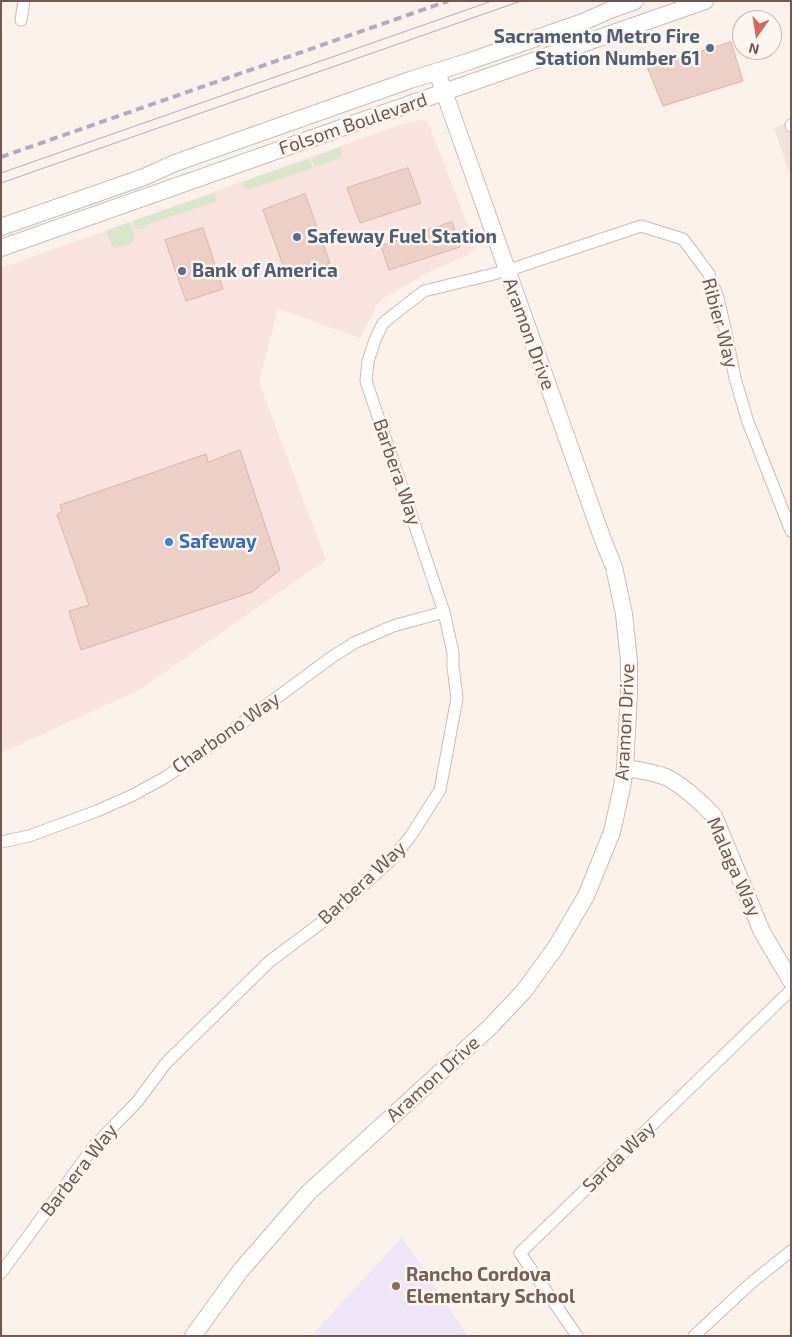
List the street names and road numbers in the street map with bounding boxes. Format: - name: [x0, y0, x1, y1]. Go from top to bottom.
- street label: Folsom Boulevard: [276, 88, 430, 160]
- street label: Aramon Drive: [498, 275, 560, 393]
- street label: Ribier Way: [697, 275, 743, 371]
- street label: Barbera Way: [368, 416, 426, 528]
- street label: Aramon Drive: [611, 663, 639, 781]
- street label: Charbono Way: [168, 688, 284, 778]
- street label: Malaga Way: [702, 814, 766, 920]
- street label: Barbera Way: [313, 837, 411, 929]
- street label: Aramon Drive: [382, 1031, 484, 1127]
- street label: Sarda Way: [578, 1117, 660, 1197]
- street label: Barbera Way: [36, 1119, 122, 1221]

